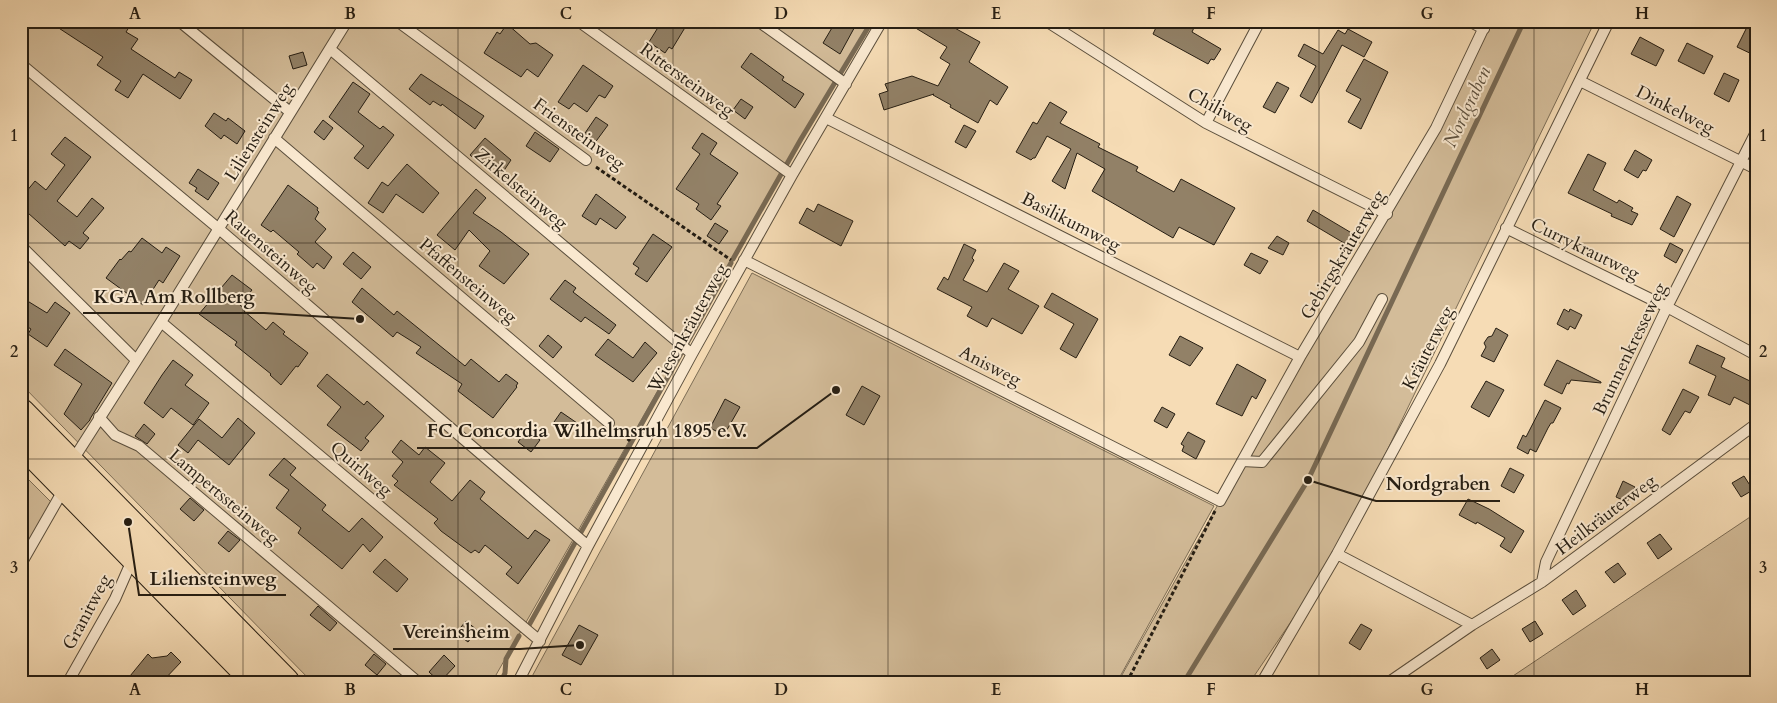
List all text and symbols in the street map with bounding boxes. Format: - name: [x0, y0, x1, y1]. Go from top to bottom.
- text: A: [129, 3, 141, 25]
- text: B: [344, 3, 356, 25]
- text: C: [560, 3, 572, 25]
- text: D: [774, 3, 788, 25]
- text: E: [991, 3, 1001, 25]
- text: F: [1206, 3, 1216, 25]
- text: G: [1420, 3, 1434, 25]
- text: H: [1635, 3, 1649, 25]
- street label: Rittersteinweg: [635, 37, 740, 123]
- water label: Nordgraben: [1437, 62, 1497, 152]
- street label: Liliensteinweg: [219, 77, 300, 186]
- street label: Dinkelweg: [1631, 80, 1719, 141]
- street label: Chiliweg: [1183, 82, 1258, 139]
- street label: Friensteinweg: [528, 92, 631, 176]
- text: 1: [10, 125, 18, 147]
- text: 1: [1759, 125, 1767, 147]
- street label: Zirkelsteinweg: [469, 143, 574, 236]
- street label: Gebirgskräuterweg: [1294, 185, 1392, 324]
- street label: Basilikumweg: [1017, 186, 1126, 258]
- street label: Rauensteinweg: [219, 204, 324, 300]
- street label: Currykrautweg: [1526, 212, 1645, 287]
- street label: Pfaffensteinweg: [414, 233, 523, 330]
- street label: Wiesenkräuterweg: [642, 258, 734, 398]
- street label: Brunnenkresseweg: [1587, 278, 1673, 420]
- callout: KGA Am Rollberg: [83, 279, 264, 313]
- text: KGA Am Rollberg: [93, 284, 255, 310]
- street label: Kräuterweg: [1396, 301, 1460, 394]
- street label: Anisweg: [955, 340, 1026, 393]
- text: 2: [10, 341, 18, 363]
- text: 2: [1759, 341, 1767, 363]
- callout: FC Concordia Wilhelmsruh 1895 e.V.: [417, 414, 757, 448]
- text: FC Concordia Wilhelmsruh 1895 e.V.: [427, 418, 747, 444]
- street label: Quirlweg: [325, 436, 398, 503]
- street label: Lampertssteinweg: [163, 443, 286, 551]
- callout: Nordgraben: [1376, 467, 1500, 501]
- street label: Heilkräuterweg: [1551, 468, 1662, 561]
- text: Nordgraben: [1386, 471, 1491, 497]
- text: 3: [10, 557, 18, 579]
- text: 3: [1759, 557, 1767, 579]
- callout: Liliensteinweg: [139, 561, 286, 595]
- text: Liliensteinweg: [150, 566, 277, 592]
- street label: Granitweg: [57, 569, 118, 654]
- callout: Vereinsheim: [393, 615, 520, 649]
- text: Vereinsheim: [402, 619, 510, 645]
- text: A: [129, 679, 141, 701]
- text: B: [344, 679, 356, 701]
- text: C: [560, 679, 572, 701]
- text: D: [774, 679, 788, 701]
- text: E: [991, 679, 1001, 701]
- text: F: [1206, 679, 1216, 701]
- text: G: [1420, 679, 1434, 701]
- text: H: [1635, 679, 1649, 701]

